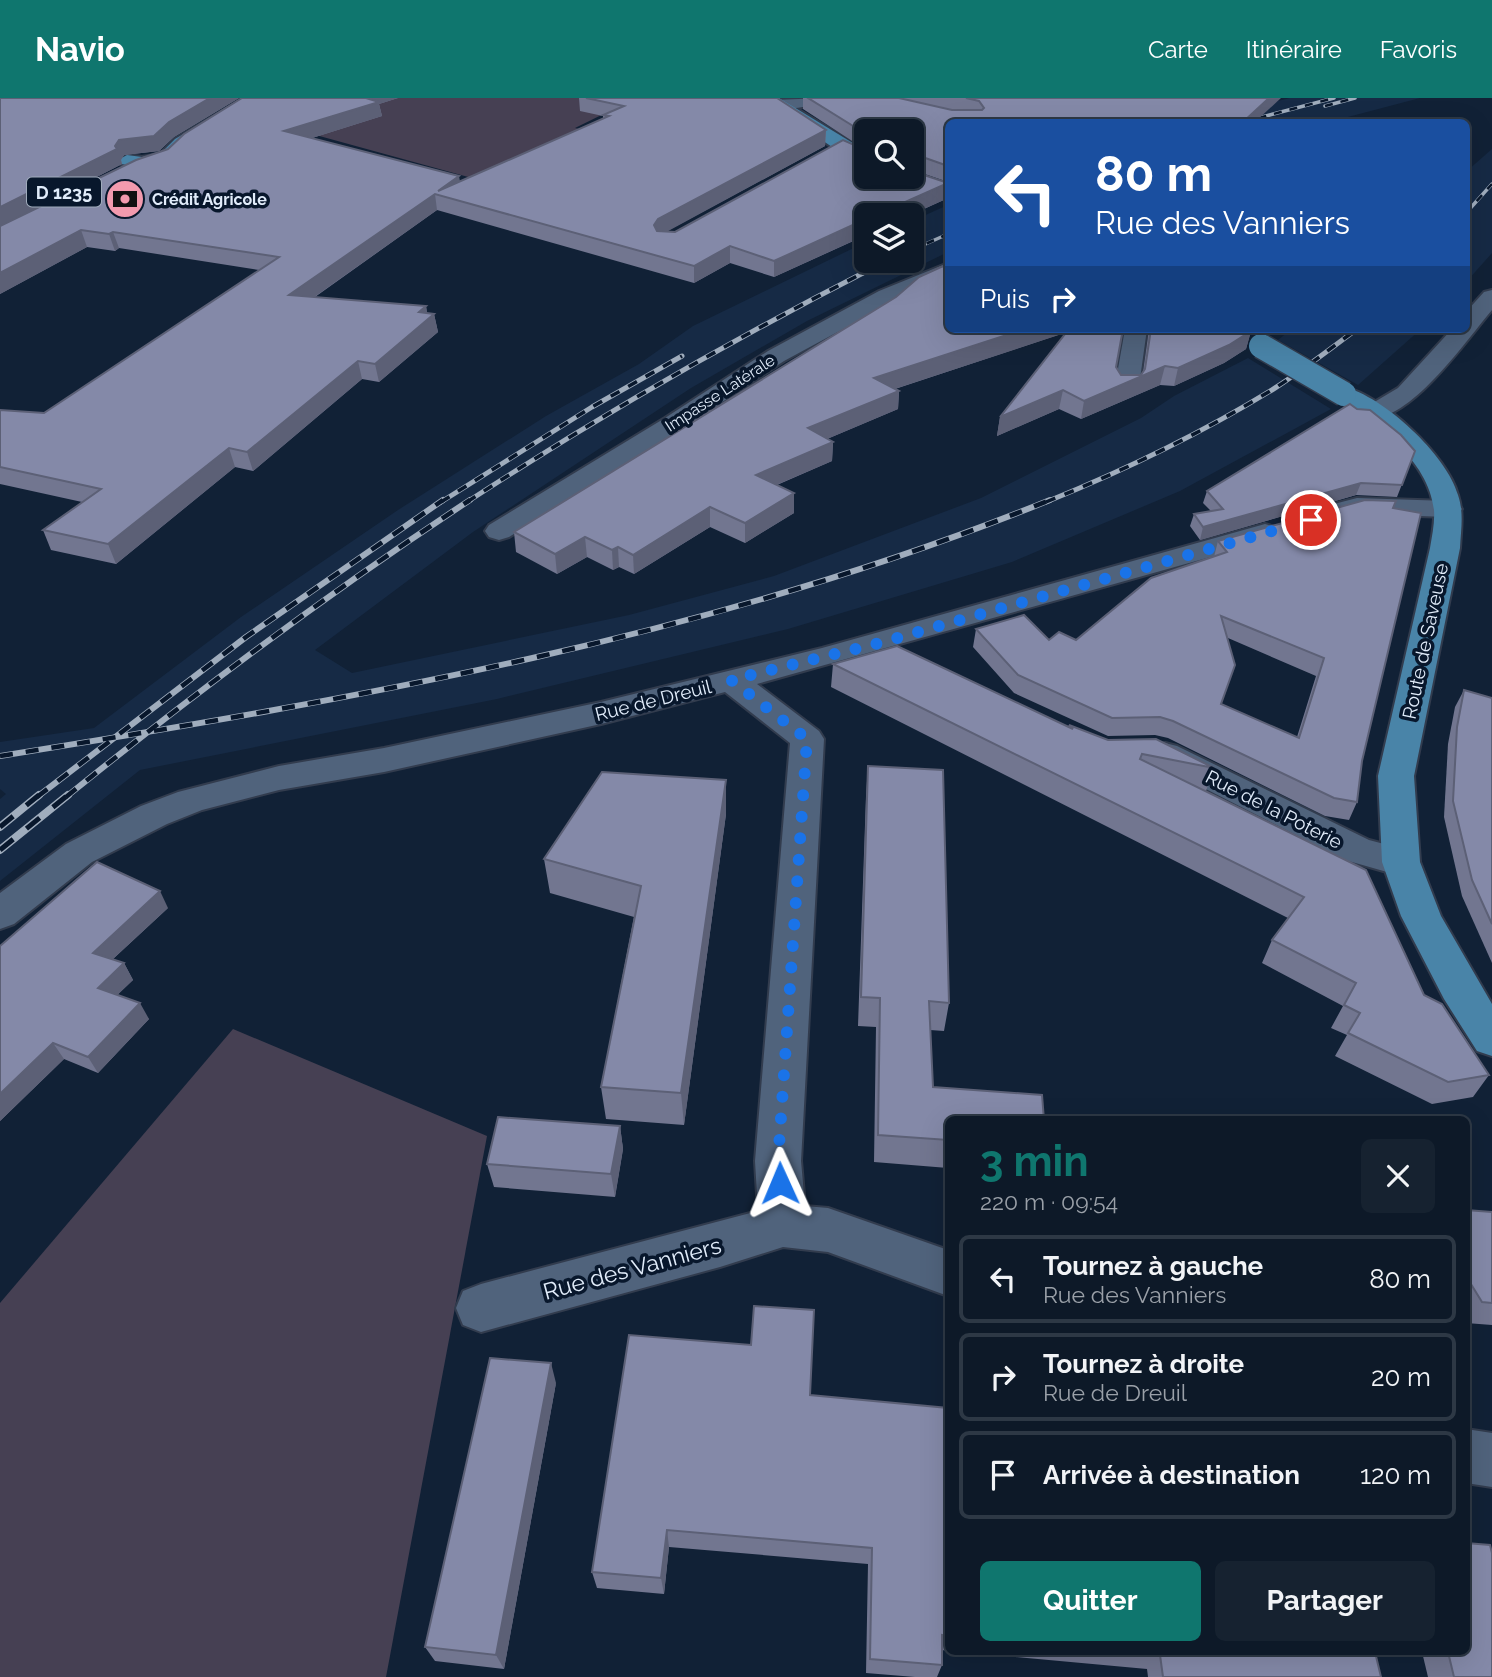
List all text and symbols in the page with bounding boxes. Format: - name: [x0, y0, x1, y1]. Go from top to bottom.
- text: Navio: [35, 30, 125, 69]
- text: Carte: [1148, 35, 1208, 64]
- text: Itinéraire: [1246, 35, 1342, 64]
- text: Favoris: [1380, 35, 1457, 64]
- map controls: [854, 119, 924, 273]
- button: search: [854, 119, 924, 189]
- text: 80 m: [1095, 145, 1212, 202]
- icon: left: [980, 147, 1071, 238]
- road number: D 1235: [27, 178, 101, 206]
- bank icon: Crédit Agricole: [104, 178, 146, 220]
- place label: Crédit Agricole: [152, 190, 267, 209]
- button: layers: [854, 203, 924, 273]
- text: Rue des Vanniers: [1095, 204, 1350, 241]
- icon: right: [1044, 280, 1082, 318]
- text: Puis: [980, 284, 1030, 314]
- street label: Impasse Latérale: [662, 350, 778, 436]
- pin: [1281, 490, 1341, 550]
- icon: arrive: [1292, 501, 1330, 539]
- street label: Route de Saveuse: [1398, 561, 1452, 721]
- street label: Rue de Dreuil: [593, 675, 714, 725]
- street label: Rue de la Poterie: [1202, 765, 1346, 853]
- text: 3 min: [980, 1137, 1089, 1186]
- button: close: [1361, 1139, 1435, 1213]
- position arrow: [743, 1146, 817, 1220]
- text: 220 m · 09:54: [980, 1188, 1118, 1215]
- street label: Rue des Vanniers: [540, 1231, 724, 1305]
- text: Tournez à gauche: [1043, 1251, 1263, 1281]
- icon: left: [984, 1260, 1022, 1298]
- text: 80 m: [1369, 1264, 1431, 1294]
- text: Rue des Vanniers: [1043, 1281, 1226, 1308]
- text: Tournez à droite: [1043, 1349, 1244, 1379]
- icon: right: [984, 1358, 1022, 1396]
- text: 20 m: [1371, 1362, 1431, 1392]
- text: Rue de Dreuil: [1043, 1379, 1187, 1406]
- icon: arrive: [984, 1456, 1022, 1494]
- text: Arrivée à destination: [1043, 1460, 1300, 1490]
- text: 120 m: [1360, 1460, 1431, 1490]
- button: Quitter: [980, 1561, 1201, 1641]
- button: Partager: [1215, 1561, 1435, 1641]

